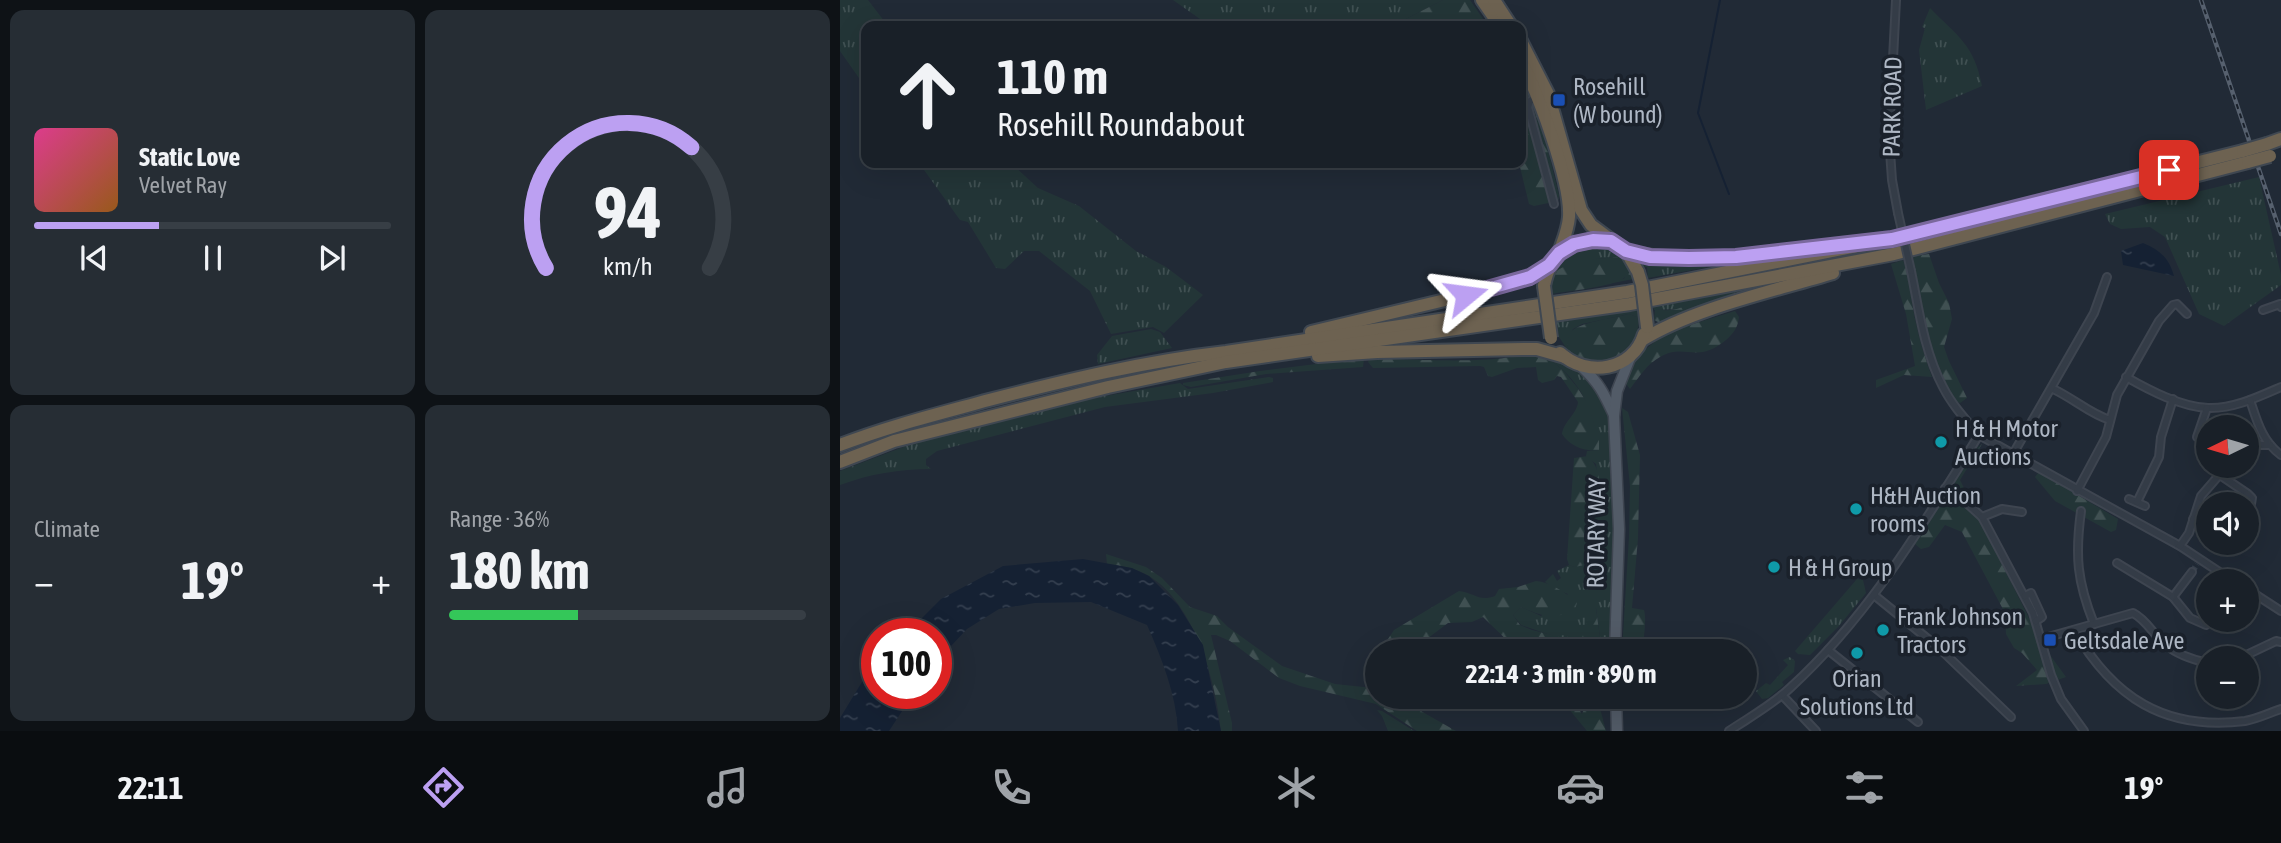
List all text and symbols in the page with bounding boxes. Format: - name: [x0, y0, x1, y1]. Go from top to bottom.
- text: 110 m: [997, 48, 1108, 104]
- icon: ahead: [882, 49, 973, 140]
- street label: PARK ROAD: [1878, 56, 1906, 158]
- place label: Rosehill (W bound): [1573, 73, 1662, 128]
- marker: Rosehill (W bound): [1551, 92, 1567, 108]
- text: Rosehill Roundabout: [997, 106, 1245, 143]
- pin: [2139, 140, 2199, 200]
- text: Static Love: [139, 142, 240, 172]
- icon: arrive: [2150, 151, 2188, 189]
- text: 94: [593, 171, 662, 254]
- text: Velvet Ray: [139, 172, 227, 198]
- icon: previous: [75, 239, 113, 277]
- icon: pause: [194, 239, 232, 277]
- icon: next: [313, 239, 351, 277]
- text: km/h: [603, 252, 652, 280]
- position arrow: [1429, 258, 1503, 332]
- place label: H & H Motor Auctions: [1955, 415, 2059, 470]
- north arrow: [2196, 415, 2259, 478]
- map controls: [2196, 415, 2259, 709]
- marker: H & H Motor Auctions: [1933, 434, 1949, 450]
- street label: ROTARY WAY: [1582, 477, 1610, 588]
- place label: H&H Auction rooms: [1870, 482, 1981, 537]
- button: sound: [2196, 492, 2259, 555]
- marker: H&H Auction rooms: [1848, 501, 1864, 517]
- text: Range · 36%: [449, 506, 549, 532]
- text: Climate: [34, 516, 100, 542]
- text: 180 km: [449, 540, 590, 600]
- text: 19°: [181, 550, 244, 610]
- place label: H & H Group: [1788, 554, 1892, 581]
- text: −: [34, 559, 54, 602]
- text: +: [371, 559, 391, 602]
- marker: H & H Group: [1766, 559, 1782, 575]
- button: +: [2196, 569, 2259, 632]
- place label: Frank Johnson Tractors: [1897, 603, 2023, 658]
- speed limit sign: 100: [861, 618, 952, 709]
- marker: Frank Johnson Tractors: [1875, 622, 1891, 638]
- place label: Geltsdale Ave: [2064, 627, 2185, 654]
- marker: Geltsdale Ave: [2042, 632, 2058, 648]
- marker: Orian Solutions Ltd: [1849, 645, 1865, 661]
- button: −: [2196, 646, 2259, 709]
- text: 22:14 · 3 min · 890 m: [1466, 659, 1656, 689]
- place label: Orian Solutions Ltd: [1800, 665, 1914, 720]
- icon: directions: [419, 763, 468, 812]
- icon: music: [703, 763, 752, 812]
- icon: phone: [987, 763, 1036, 812]
- icon: climate: [1272, 763, 1321, 812]
- icon: car: [1556, 763, 1605, 812]
- icon: filters: [1840, 763, 1889, 812]
- text: 22:11: [118, 769, 183, 806]
- text: 19°: [2124, 769, 2163, 806]

